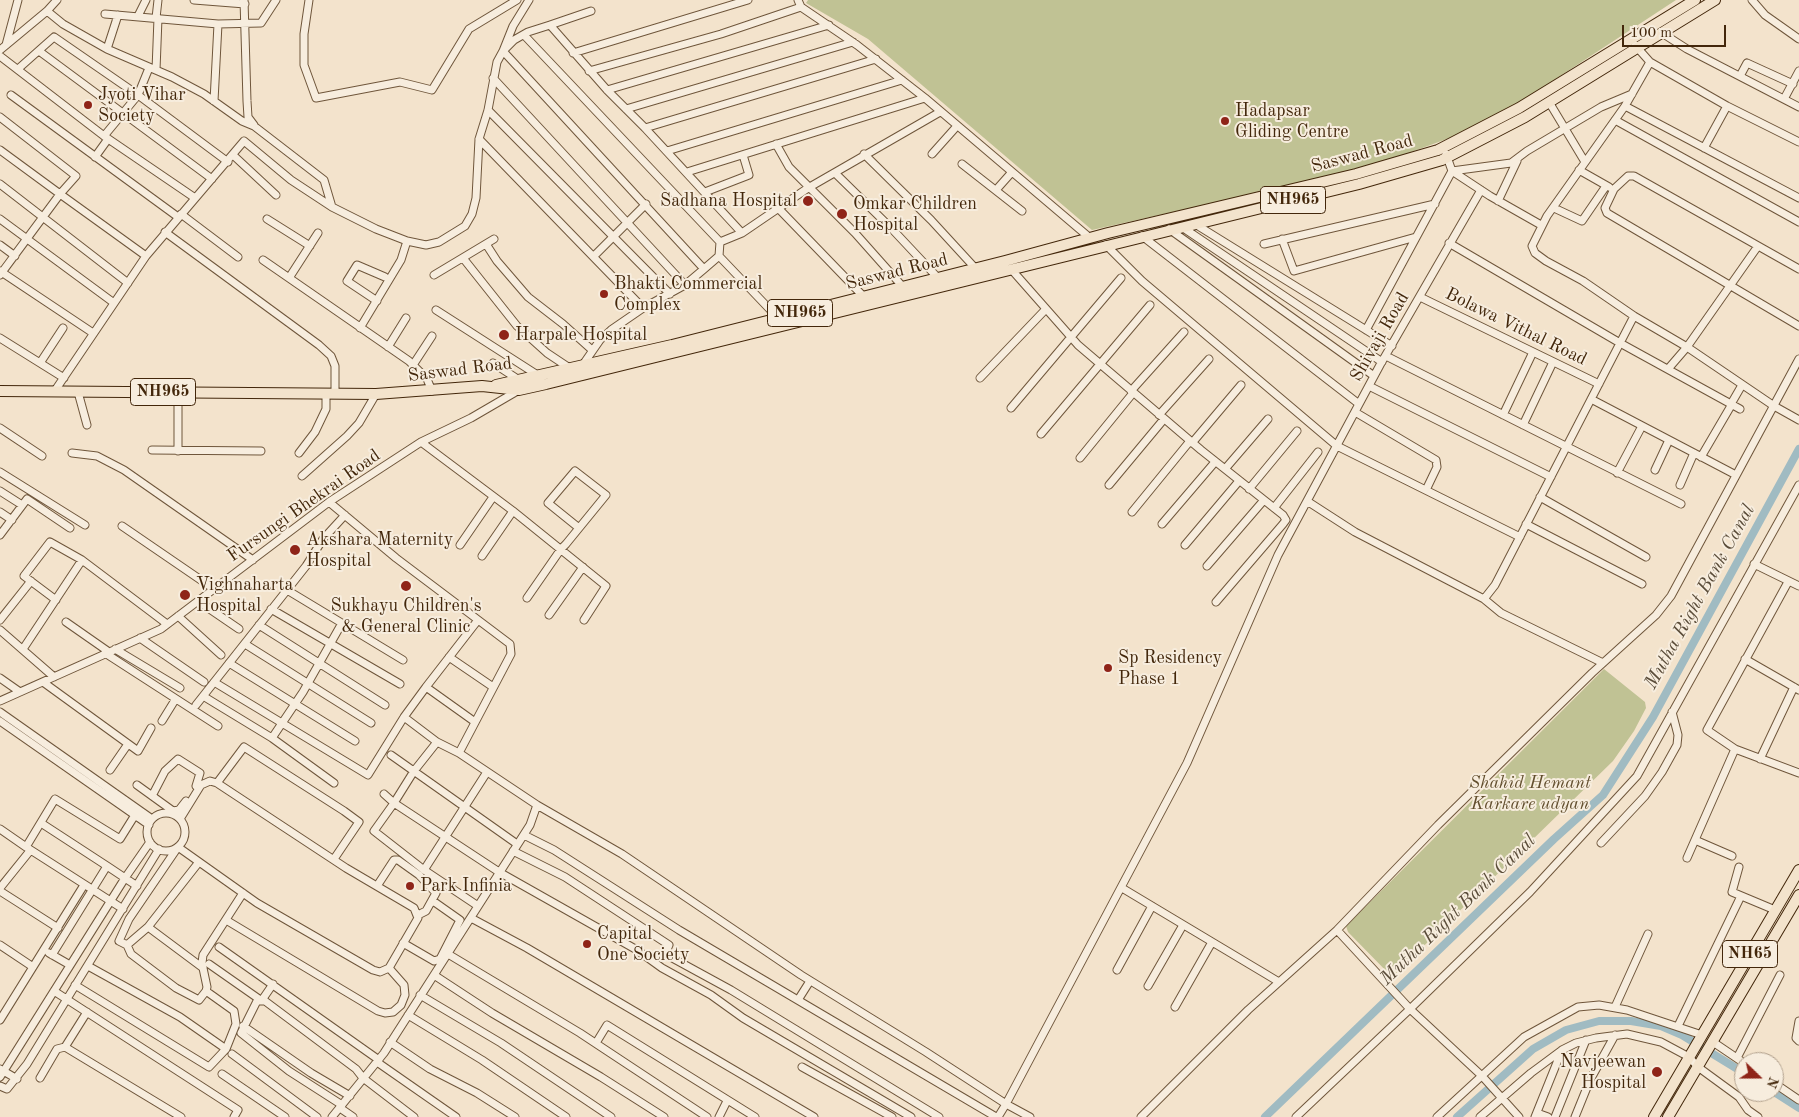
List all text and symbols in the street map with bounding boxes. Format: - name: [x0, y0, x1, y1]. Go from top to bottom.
- scale bar: [1624, 15, 1728, 47]
- text: 100 m: [1630, 26, 1672, 41]
- place label: Jyoti Vihar Society: [98, 84, 186, 126]
- marker: Jyoti Vihar Society: [82, 99, 94, 111]
- place label: Hadapsar Gliding Centre: [1235, 100, 1348, 142]
- marker: Hadapsar Gliding Centre: [1219, 115, 1231, 127]
- street label: Saswad Road: [1309, 130, 1415, 178]
- road number: NH965: [1260, 186, 1326, 214]
- place label: Sadhana Hospital: [660, 190, 797, 212]
- place label: Omkar Children Hospital: [853, 193, 977, 235]
- marker: Sadhana Hospital: [801, 194, 815, 208]
- marker: Omkar Children Hospital: [835, 207, 849, 221]
- street label: Saswad Road: [844, 249, 950, 295]
- place label: Bhakti Commercial Complex: [614, 273, 762, 316]
- street label: Bolawa Vithal Road: [1442, 283, 1590, 371]
- marker: Bhakti Commercial Complex: [598, 288, 610, 300]
- street label: Shivaji Road: [1346, 289, 1414, 385]
- road number: NH965: [768, 300, 832, 326]
- place label: Harpale Hospital: [515, 324, 647, 346]
- marker: Harpale Hospital: [497, 328, 511, 342]
- street label: Saswad Road: [407, 353, 513, 387]
- road number: NH965: [130, 378, 196, 406]
- street label: Fursungi Bhekrai Road: [223, 445, 385, 567]
- water label: Mutha Right Bank Canal: [1640, 501, 1760, 693]
- place label: Akshara Maternity Hospital: [306, 529, 453, 572]
- marker: Akshara Maternity Hospital: [288, 543, 302, 557]
- place label: Vighnaharta Hospital: [196, 574, 293, 616]
- marker: Sukhayu Children's & General Clinic: [399, 579, 413, 593]
- marker: Vighnaharta Hospital: [178, 588, 192, 602]
- place label: Sukhayu Children's & General Clinic: [330, 595, 482, 638]
- place label: Sp Residency Phase 1: [1118, 647, 1222, 690]
- marker: Sp Residency Phase 1: [1102, 662, 1114, 674]
- park label: Shahid Hemant Karkare udyan: [1469, 772, 1591, 814]
- water label: Mutha Right Bank Canal: [1375, 830, 1541, 990]
- place label: Park Infinia: [420, 875, 512, 897]
- marker: Park Infinia: [404, 880, 416, 892]
- place label: Capital One Society: [597, 923, 690, 966]
- marker: Capital One Society: [581, 938, 593, 950]
- road number: NH65: [1722, 941, 1778, 968]
- place label: Navjeewan Hospital: [1560, 1051, 1646, 1094]
- north arrow: [1734, 1052, 1784, 1102]
- marker: Navjeewan Hospital: [1650, 1065, 1664, 1079]
- text: N: [1763, 1075, 1780, 1090]

